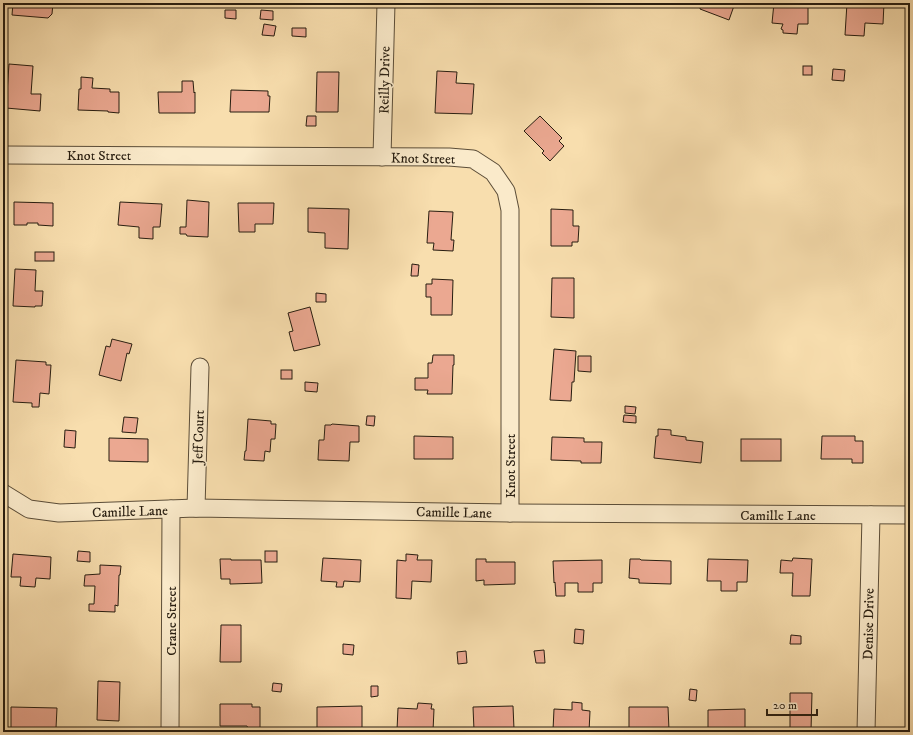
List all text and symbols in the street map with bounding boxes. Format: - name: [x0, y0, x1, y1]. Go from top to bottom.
- street label: Reilly Drive: [375, 46, 395, 114]
- street label: Knot Street: [67, 147, 132, 165]
- street label: Knot Street: [391, 149, 456, 169]
- street label: Jeff Court: [189, 409, 209, 467]
- street label: Knot Street: [502, 433, 520, 498]
- street label: Camille Lane: [92, 502, 168, 522]
- street label: Camille Lane: [416, 503, 492, 523]
- street label: Camille Lane: [740, 507, 816, 525]
- street label: Crane Street: [163, 586, 181, 656]
- street label: Denise Drive: [859, 588, 879, 660]
- scale bar: [767, 691, 817, 717]
- text: 20 m: [773, 698, 797, 713]

